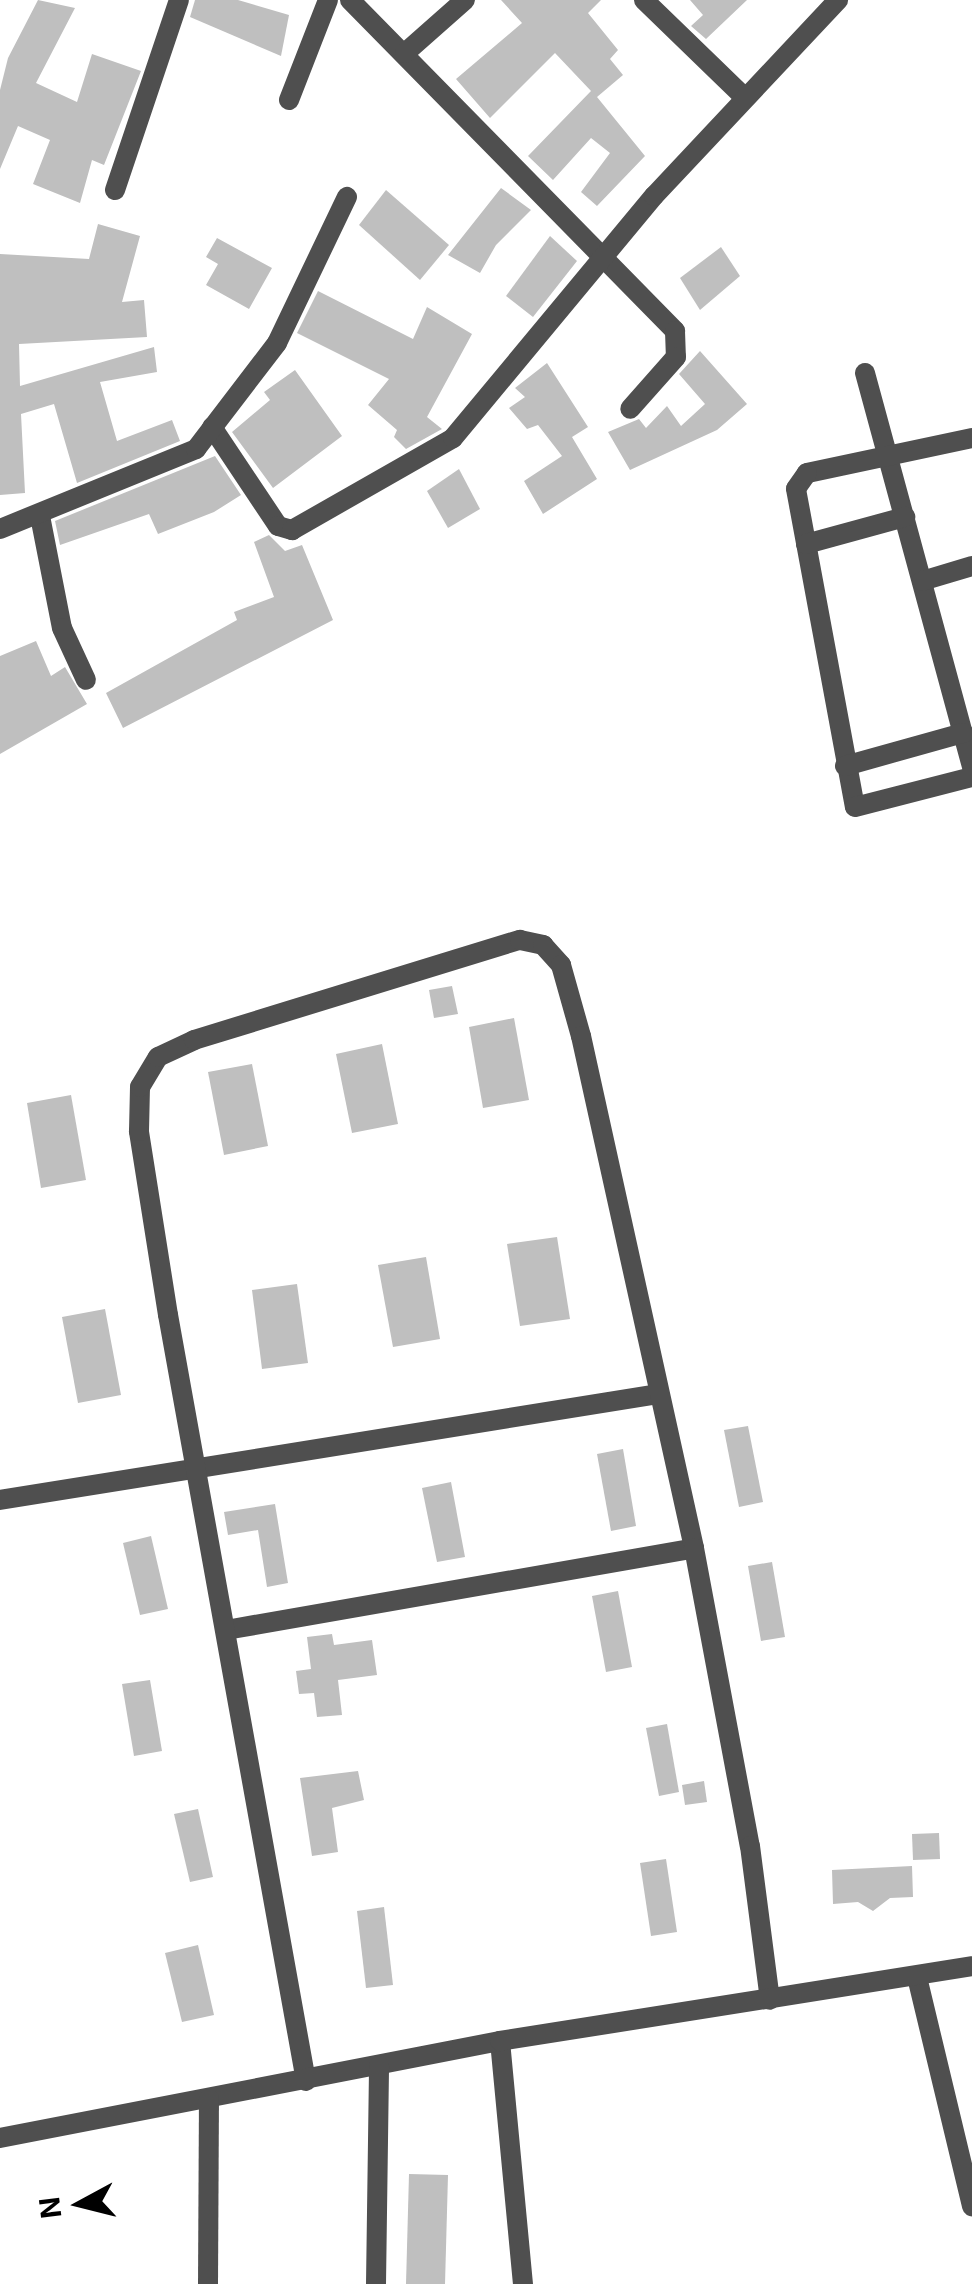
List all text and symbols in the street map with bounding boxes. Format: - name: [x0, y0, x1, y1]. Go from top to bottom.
- north arrow: [30, 2154, 130, 2254]
- text: N: [32, 2195, 68, 2220]

